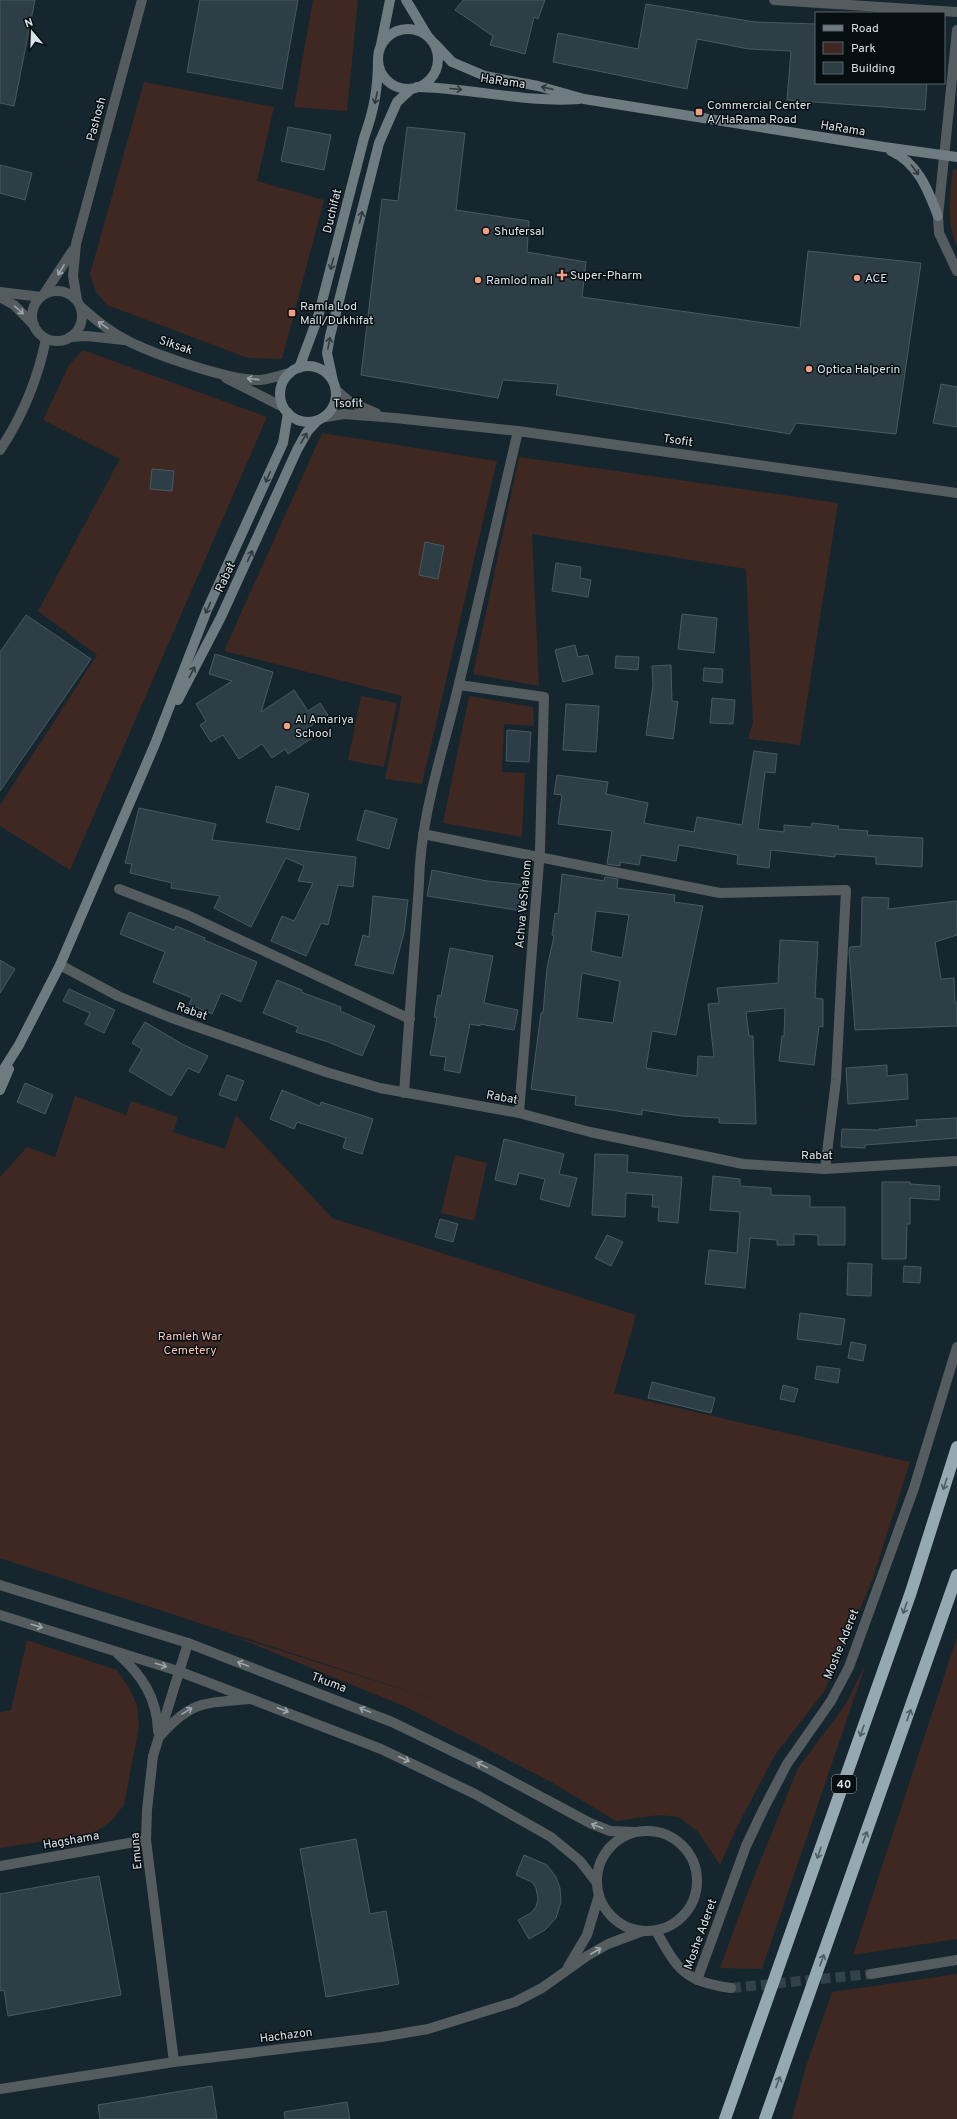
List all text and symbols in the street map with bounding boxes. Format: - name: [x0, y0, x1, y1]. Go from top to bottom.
- north arrow: [12, 12, 52, 52]
- legend: [815, 12, 945, 84]
- text: N: [23, 16, 35, 31]
- text: Road: [851, 21, 879, 37]
- text: Park: [851, 41, 876, 57]
- text: Building: [851, 61, 895, 77]
- street label: HaRama: [479, 71, 526, 93]
- one-way arrow: [540, 84, 553, 91]
- one-way arrow: [449, 85, 462, 92]
- one-way arrow: [372, 91, 380, 104]
- street label: Pashosh: [83, 95, 111, 143]
- place label: Commercial Center A/HaRama Road: [707, 98, 811, 128]
- marker: Commercial Center A/HaRama Road: [694, 107, 704, 117]
- street label: HaRama: [819, 118, 866, 140]
- one-way arrow: [911, 164, 919, 175]
- street label: Duchifat: [320, 187, 346, 235]
- one-way arrow: [357, 210, 365, 223]
- place label: Shufersal: [494, 224, 544, 240]
- marker: Shufersal: [481, 226, 491, 236]
- one-way arrow: [327, 257, 335, 270]
- one-way arrow: [57, 264, 65, 275]
- place label: Super-Pharm: [570, 268, 642, 284]
- marker: Super-Pharm: [557, 270, 567, 280]
- place label: ACE: [865, 271, 887, 287]
- place label: Ramlod mall: [486, 273, 553, 289]
- marker: ACE: [852, 273, 862, 283]
- marker: Ramlod mall: [473, 275, 483, 285]
- place label: Ramla Lod Mall/Dukhifat: [300, 299, 373, 329]
- one-way arrow: [13, 305, 23, 314]
- marker: Ramla Lod Mall/Dukhifat: [287, 308, 297, 318]
- one-way arrow: [98, 321, 109, 329]
- street label: Siksak: [157, 333, 195, 359]
- one-way arrow: [325, 336, 333, 349]
- place label: Optica Halperin: [817, 362, 900, 378]
- marker: Optica Halperin: [804, 364, 814, 374]
- one-way arrow: [247, 375, 260, 383]
- street label: Tsofit: [333, 396, 363, 412]
- street label: Tsofit: [662, 431, 694, 451]
- one-way arrow: [301, 432, 309, 444]
- one-way arrow: [264, 470, 271, 482]
- one-way arrow: [247, 550, 254, 562]
- street label: Rabat: [212, 560, 240, 595]
- one-way arrow: [204, 601, 211, 613]
- one-way arrow: [189, 666, 196, 678]
- place label: Al Amariya School: [295, 712, 354, 742]
- marker: Al Amariya School: [282, 721, 292, 731]
- street label: Achva VeShalom: [512, 859, 536, 949]
- street label: Rabat: [174, 999, 209, 1025]
- street label: Rabat: [485, 1087, 519, 1109]
- street label: Rabat: [801, 1148, 833, 1164]
- park label: Ramleh War Cemetery: [158, 1329, 222, 1359]
- one-way arrow: [941, 1478, 948, 1491]
- one-way arrow: [901, 1602, 909, 1614]
- street label: Moshe Aderet: [821, 1607, 863, 1682]
- one-way arrow: [31, 1623, 44, 1630]
- one-way arrow: [237, 1660, 250, 1667]
- one-way arrow: [155, 1662, 167, 1670]
- street label: Tkuma: [309, 1669, 349, 1697]
- one-way arrow: [359, 1706, 371, 1714]
- one-way arrow: [181, 1707, 193, 1715]
- one-way arrow: [277, 1707, 289, 1715]
- one-way arrow: [905, 1709, 913, 1721]
- one-way arrow: [858, 1724, 866, 1736]
- one-way arrow: [397, 1756, 409, 1763]
- one-way arrow: [477, 1761, 489, 1768]
- road number: 40: [832, 1775, 856, 1793]
- one-way arrow: [592, 1821, 604, 1829]
- street label: Hagshama: [42, 1828, 101, 1854]
- street label: Emuna: [127, 1832, 147, 1870]
- one-way arrow: [862, 1832, 870, 1844]
- one-way arrow: [815, 1847, 823, 1859]
- street label: Moshe Aderet: [681, 1897, 721, 1972]
- one-way arrow: [590, 1947, 602, 1955]
- one-way arrow: [819, 1953, 826, 1966]
- street label: Hachazon: [259, 2025, 313, 2047]
- one-way arrow: [775, 2077, 783, 2089]

